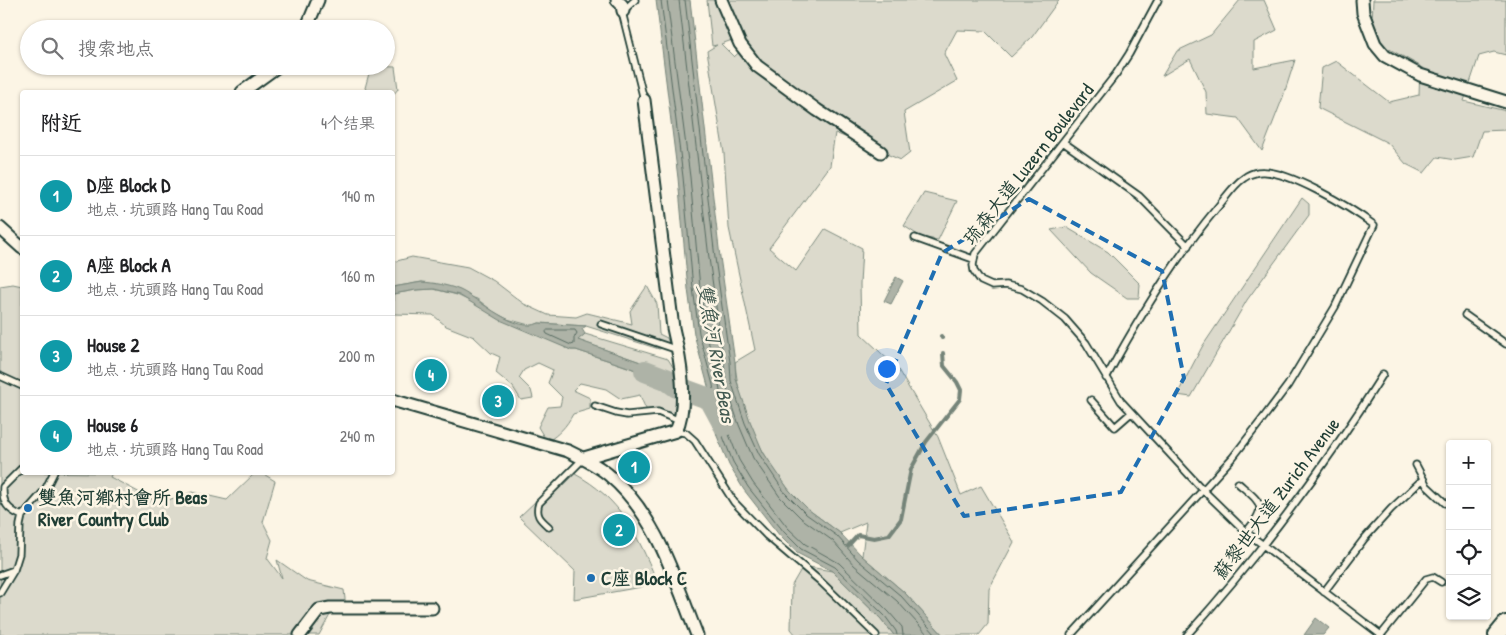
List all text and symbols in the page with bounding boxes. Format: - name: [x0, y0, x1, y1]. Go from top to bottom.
- search box: [20, 20, 395, 75]
- icon: search: [38, 34, 66, 62]
- text: 搜索地点: [78, 35, 154, 61]
- street label: 琉森大道 Luzern Boulevard: [957, 77, 1100, 250]
- text: 附近: [40, 108, 82, 137]
- text: 4个结果: [321, 112, 375, 134]
- text: D座 Block D: [87, 172, 170, 198]
- text: 1: [53, 185, 59, 207]
- text: 140 m: [341, 185, 375, 207]
- text: 地点 · 坑頭路 Hang Tau Road: [87, 198, 263, 220]
- text: A座 Block A: [87, 252, 171, 278]
- text: 2: [52, 265, 60, 287]
- text: 160 m: [341, 265, 375, 287]
- text: 地点 · 坑頭路 Hang Tau Road: [87, 278, 263, 300]
- water label: 雙魚河 River Beas: [692, 282, 743, 427]
- text: House 2: [87, 332, 139, 358]
- text: 3: [52, 345, 60, 367]
- text: 200 m: [339, 345, 375, 367]
- pin: 4: [415, 356, 447, 394]
- your location: [874, 356, 900, 382]
- text: 地点 · 坑頭路 Hang Tau Road: [87, 358, 263, 380]
- pin: 3: [482, 382, 514, 420]
- text: House 6: [87, 412, 138, 438]
- street label: 蘇黎世大道 Zurich Avenue: [1207, 412, 1346, 584]
- text: 4: [53, 425, 59, 447]
- text: 240 m: [340, 425, 375, 447]
- text: 地点 · 坑頭路 Hang Tau Road: [87, 438, 263, 460]
- map controls: [1446, 440, 1491, 620]
- button: +: [1446, 440, 1491, 485]
- pin: 1: [618, 448, 650, 486]
- place label: 雙魚河鄉村會所 Beas River Country Club: [38, 484, 208, 533]
- button: −: [1446, 485, 1491, 530]
- marker: 雙魚河鄉村會所 Beas River Country Club: [22, 502, 34, 514]
- pin: 2: [603, 511, 635, 549]
- button: locate: [1446, 530, 1491, 575]
- place label: C座 Block C: [601, 565, 687, 591]
- marker: C座 Block C: [585, 572, 597, 584]
- button: layers: [1446, 575, 1491, 620]

